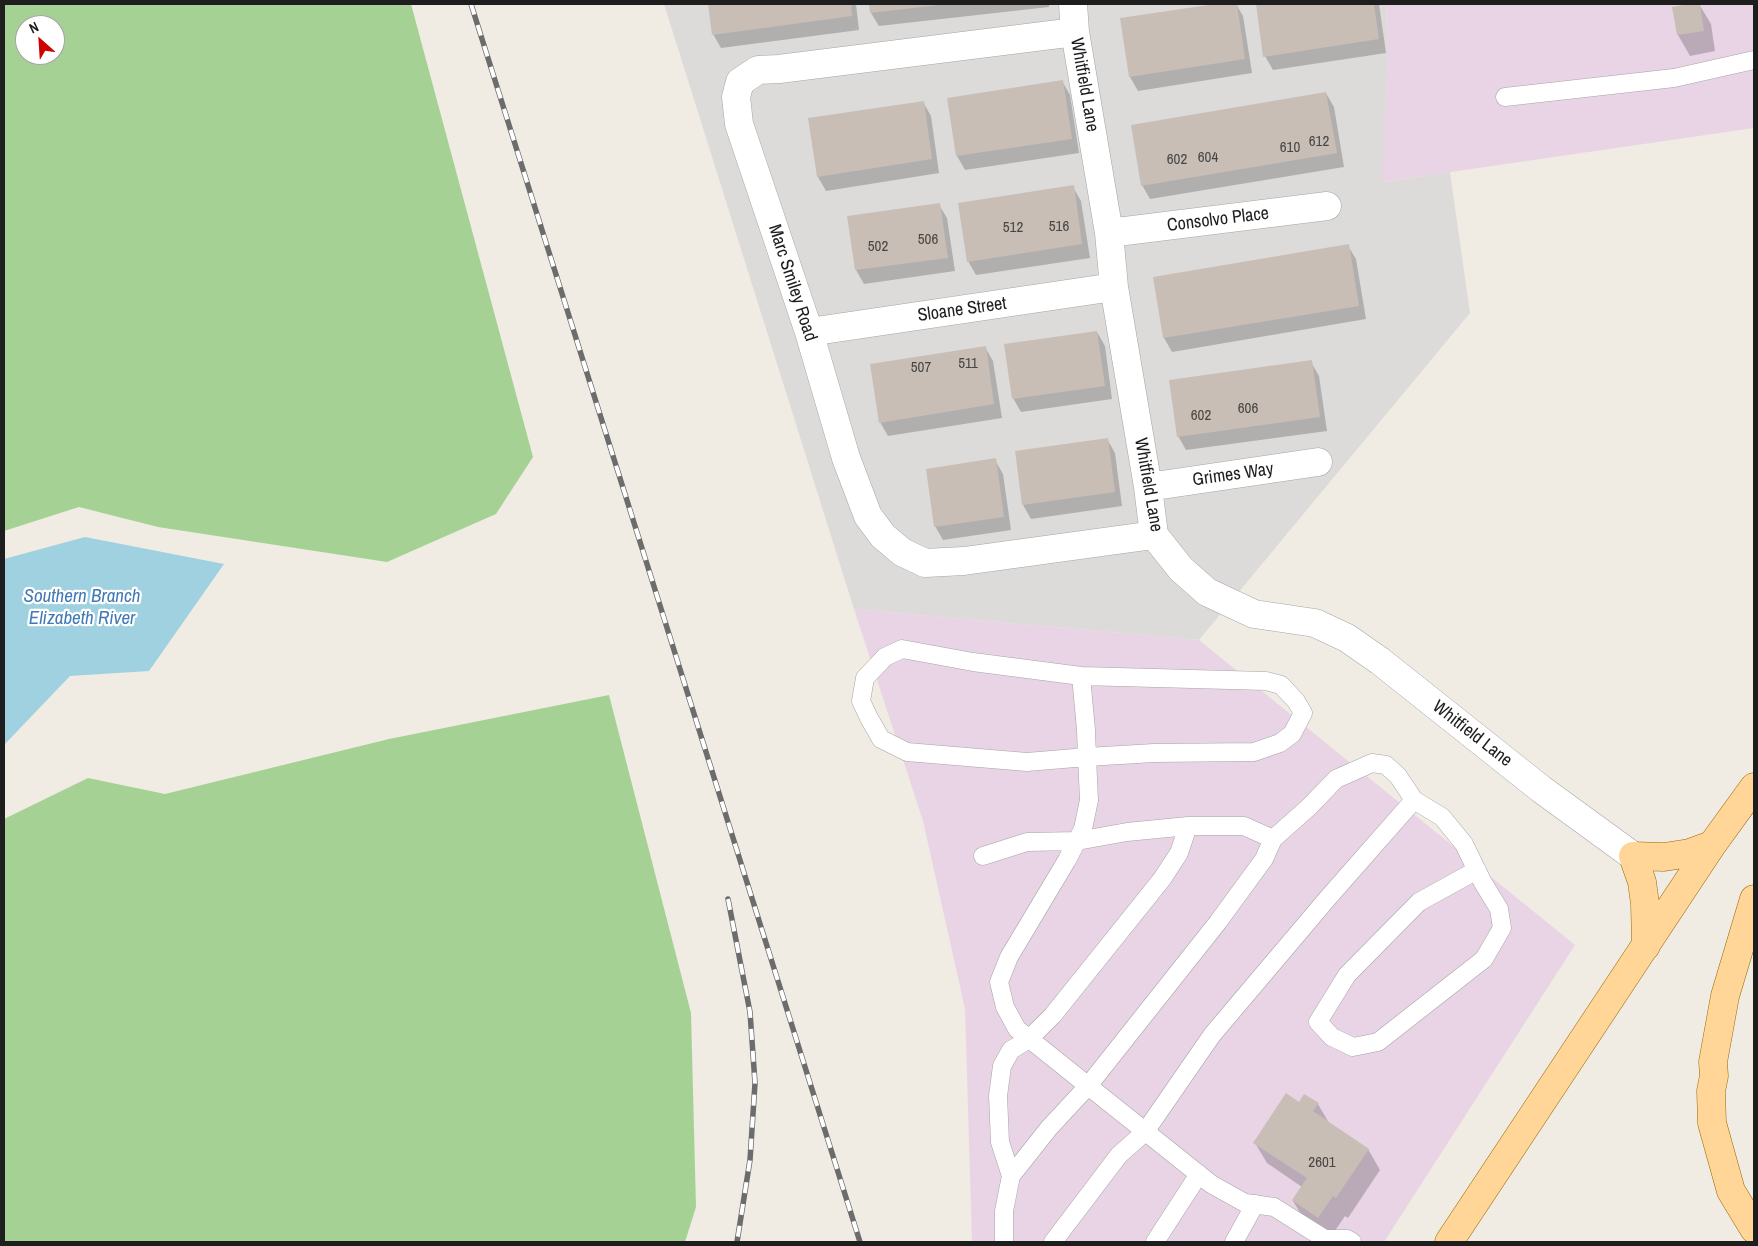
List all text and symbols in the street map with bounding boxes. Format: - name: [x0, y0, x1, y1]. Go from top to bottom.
- north arrow: [15, 15, 65, 65]
- text: N: [26, 18, 42, 37]
- street label: Whitfield Lane: [1065, 36, 1103, 134]
- house number: 612: [1309, 133, 1329, 151]
- house number: 610: [1280, 139, 1300, 157]
- house number: 604: [1198, 149, 1218, 167]
- house number: 602: [1167, 151, 1187, 169]
- street label: Consolvo Place: [1166, 203, 1270, 237]
- house number: 516: [1049, 218, 1069, 236]
- house number: 512: [1003, 219, 1023, 237]
- street label: Marc Smiley Road: [763, 222, 821, 344]
- house number: 506: [918, 231, 938, 249]
- house number: 502: [868, 238, 888, 256]
- street label: Sloane Street: [916, 293, 1008, 327]
- house number: 511: [958, 355, 978, 373]
- house number: 507: [911, 359, 931, 377]
- house number: 606: [1238, 400, 1258, 418]
- house number: 602: [1191, 407, 1211, 425]
- street label: Whitfield Lane: [1129, 436, 1167, 534]
- street label: Grimes Way: [1191, 459, 1275, 491]
- water label: Southern Branch Elizabeth River: [24, 586, 140, 630]
- street label: Whitfield Lane: [1428, 696, 1516, 772]
- house number: 2601: [1308, 1154, 1336, 1172]

